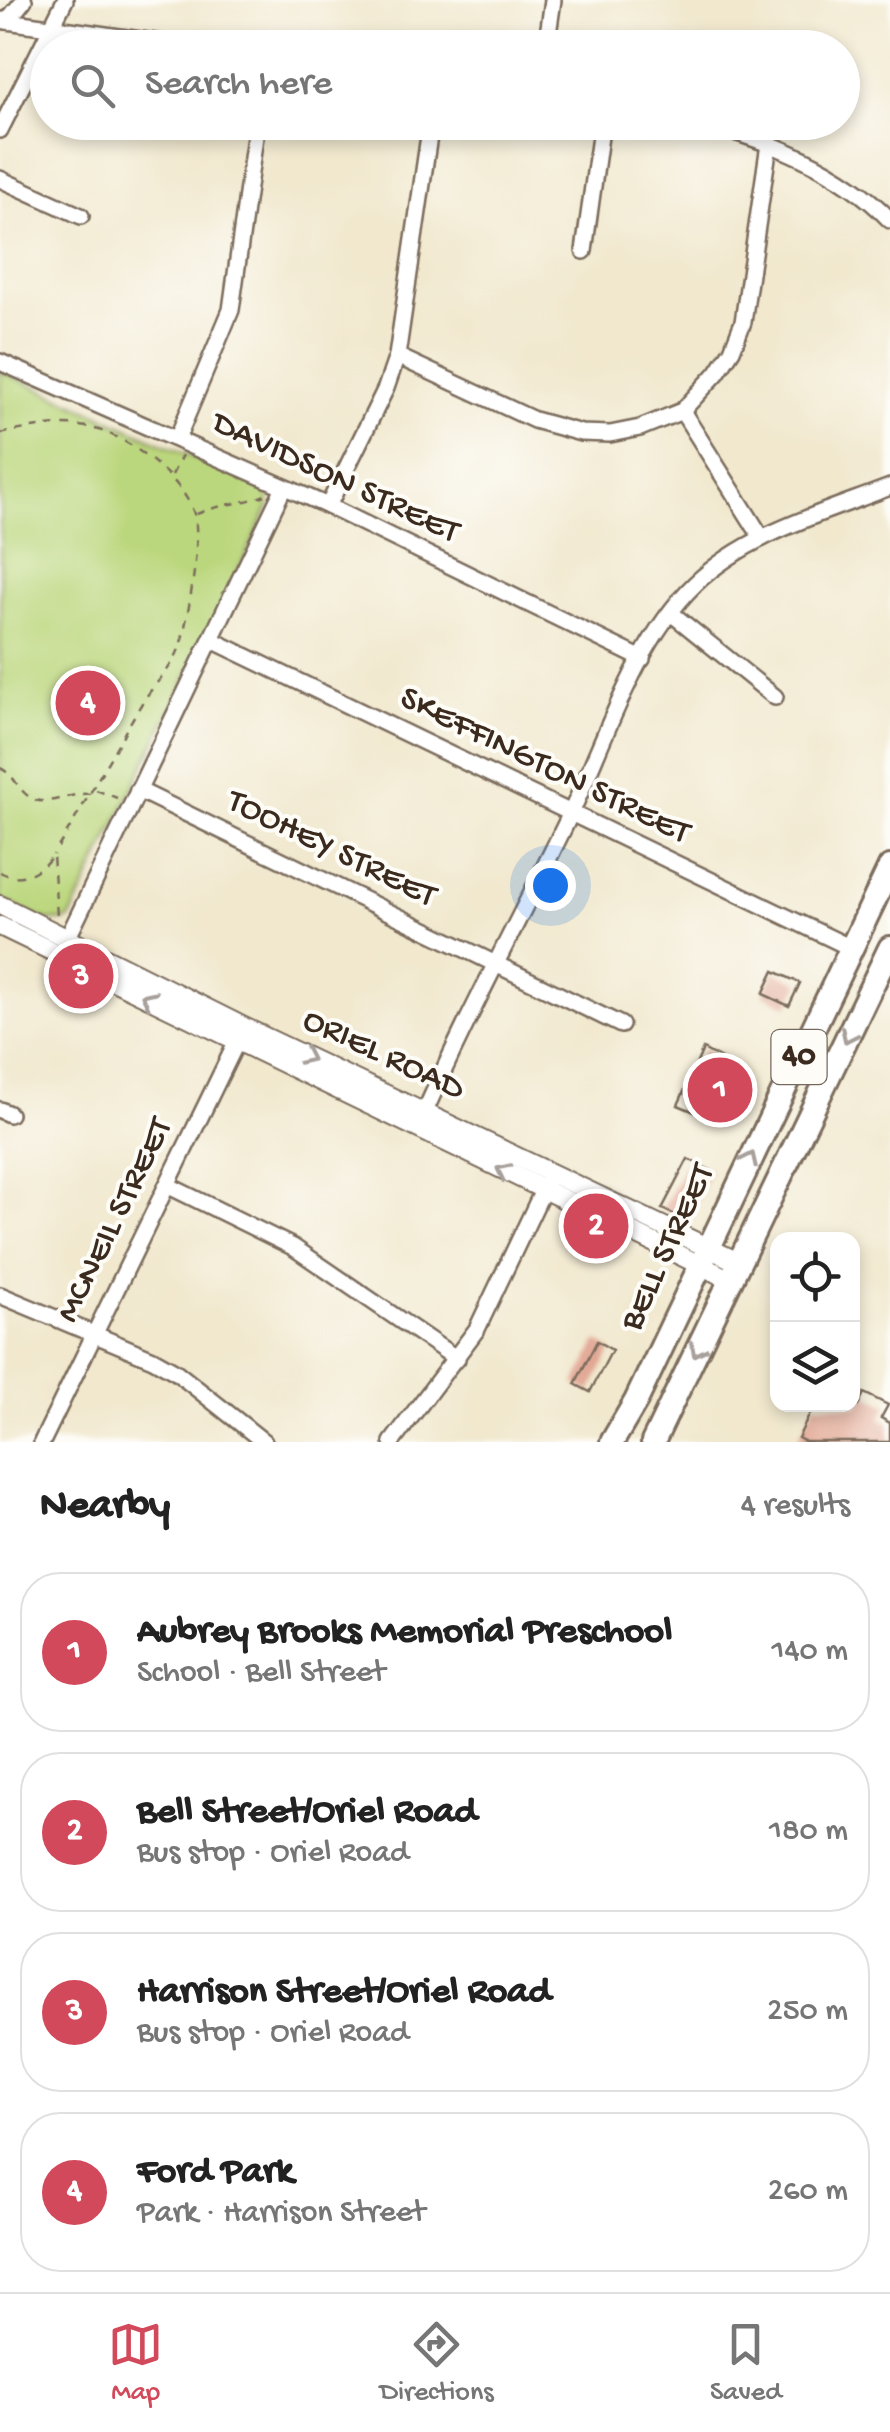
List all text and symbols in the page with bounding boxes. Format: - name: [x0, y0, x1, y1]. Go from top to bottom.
- search box: [30, 30, 860, 140]
- icon: search: [65, 58, 120, 113]
- text: Search here: [145, 63, 332, 107]
- street label: DAVIDSON STREET: [203, 403, 466, 555]
- pin: 4: [56, 666, 120, 740]
- street label: SKEFFINGTON STREET: [392, 679, 697, 856]
- street label: TOOHEY STREET: [218, 781, 443, 919]
- your location: [525, 860, 576, 911]
- pin: 3: [48, 938, 114, 1014]
- one-way arrow: [140, 991, 158, 1011]
- street label: ORIEL ROAD: [296, 1001, 470, 1111]
- one-way arrow: [841, 1025, 860, 1043]
- road number: 40: [772, 1030, 826, 1084]
- one-way arrow: [297, 1044, 315, 1064]
- pin: 1: [688, 1052, 752, 1128]
- street label: MCNEIL STREET: [49, 1111, 184, 1330]
- one-way arrow: [738, 1152, 758, 1170]
- street label: BELL STREET: [612, 1157, 726, 1339]
- one-way arrow: [495, 1164, 513, 1184]
- pin: 2: [564, 1188, 628, 1264]
- map controls: [770, 1232, 860, 1412]
- button: locate: [770, 1232, 860, 1322]
- button: layers: [770, 1322, 860, 1412]
- one-way arrow: [690, 1340, 710, 1358]
- text: Nearby: [40, 1483, 170, 1532]
- text: 4 results: [741, 1488, 850, 1526]
- text: Aubrey Brooks Memorial Preschool: [137, 1611, 672, 1655]
- text: 1: [68, 1633, 81, 1671]
- text: 140 m: [771, 1633, 848, 1671]
- text: School · Bell Street: [137, 1655, 385, 1693]
- text: Bell Street/Oriel Road: [137, 1791, 477, 1835]
- text: 2: [67, 1813, 82, 1851]
- text: 180 m: [769, 1813, 848, 1851]
- text: Bus stop · Oriel Road: [137, 1835, 409, 1873]
- text: Harrison Street/Oriel Road: [137, 1971, 551, 2015]
- text: 3: [66, 1993, 83, 2031]
- text: 250 m: [767, 1993, 848, 2031]
- text: Bus stop · Oriel Road: [137, 2015, 409, 2053]
- text: Ford Park: [137, 2151, 293, 2195]
- text: 4: [67, 2173, 82, 2211]
- text: 260 m: [768, 2173, 848, 2211]
- text: Park · Harrison Street: [137, 2195, 425, 2233]
- tab: Map: [108, 2317, 163, 2410]
- tab: Directions: [380, 2317, 494, 2410]
- tab: Saved: [710, 2317, 782, 2410]

